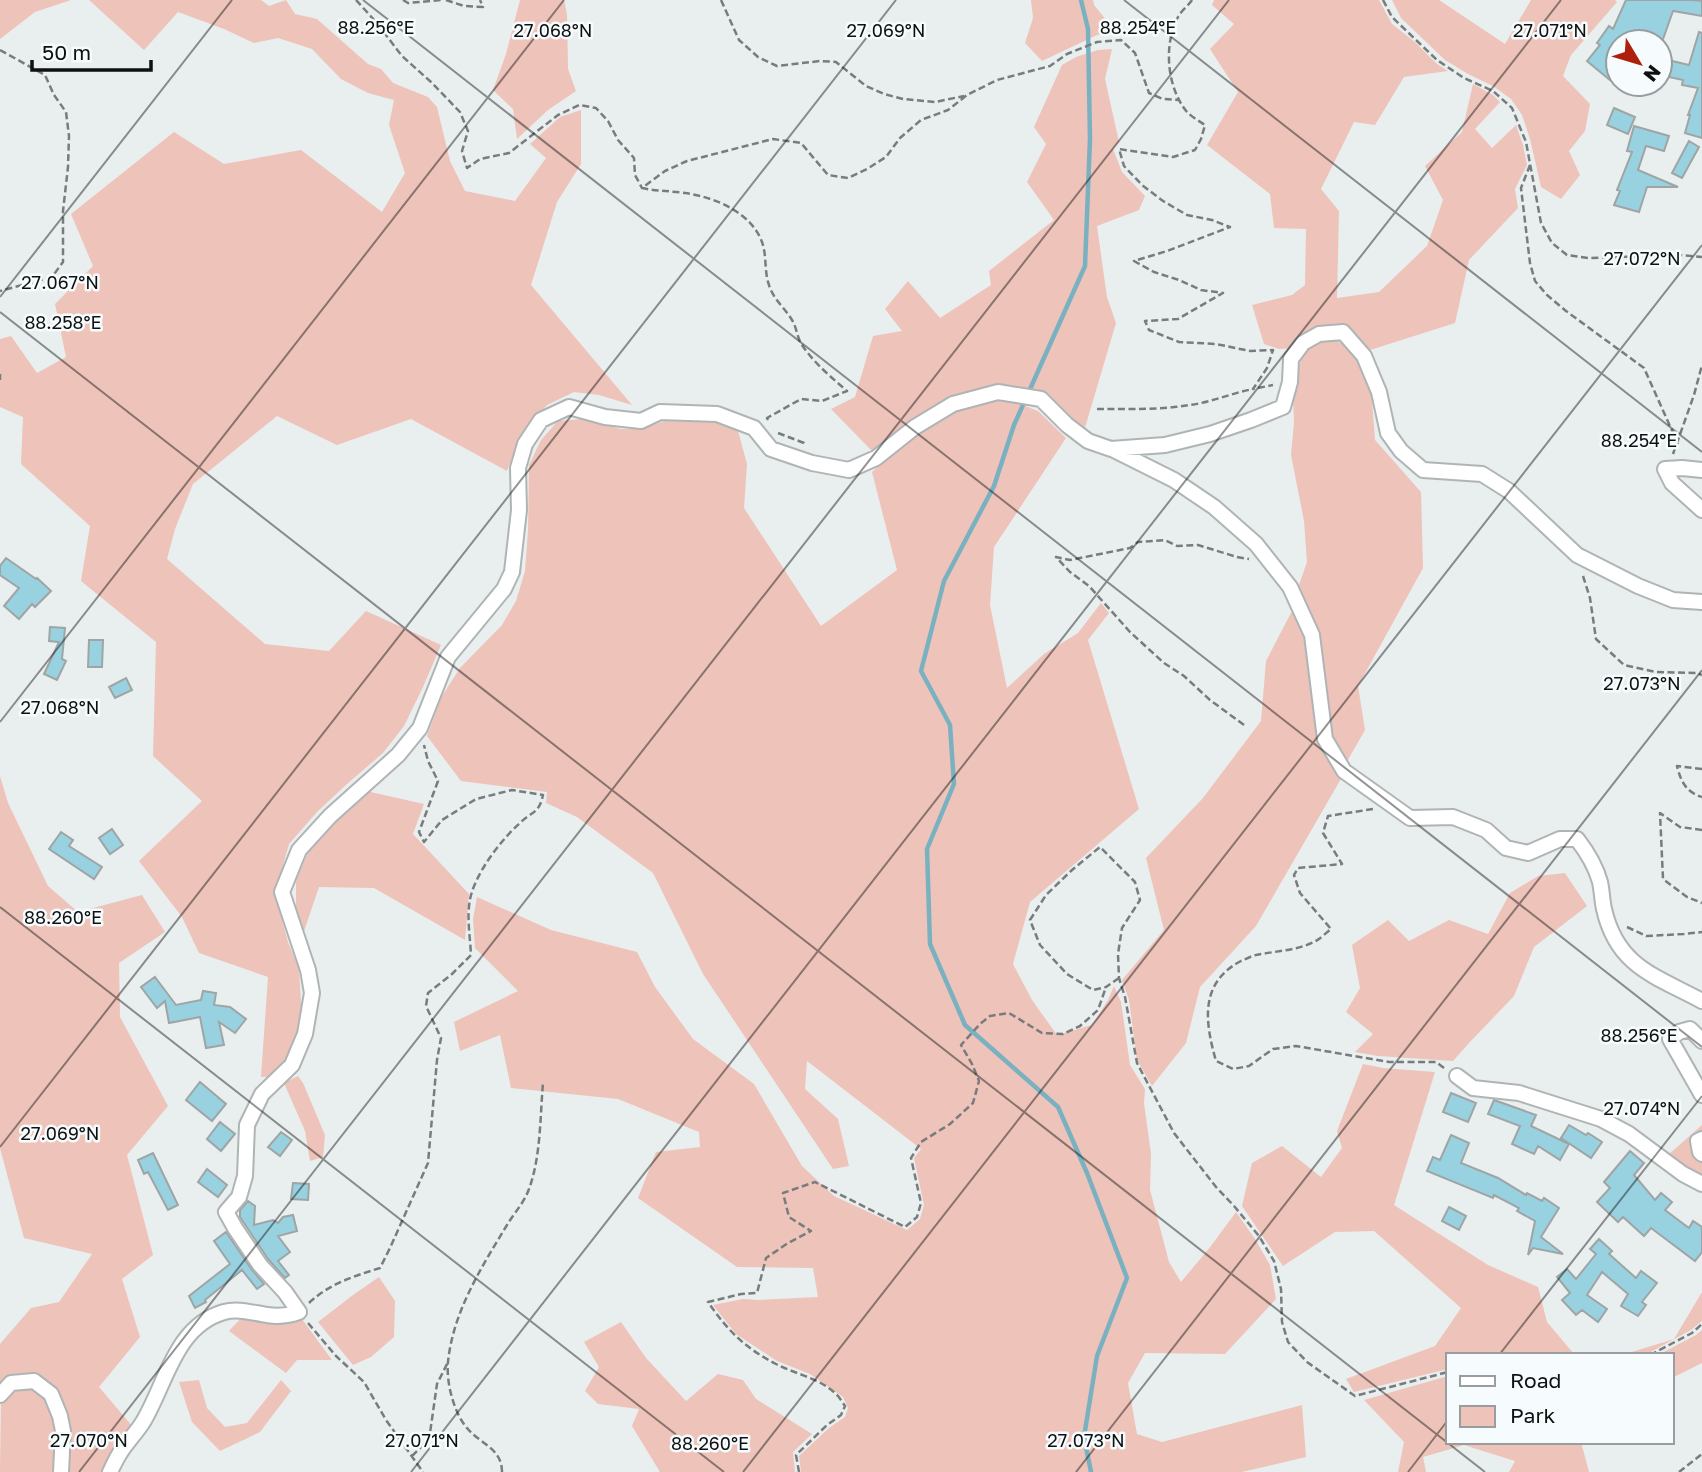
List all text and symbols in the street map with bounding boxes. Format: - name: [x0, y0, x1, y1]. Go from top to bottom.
- text: 88.256°E: [337, 16, 415, 38]
- text: 88.254°E: [1100, 16, 1176, 38]
- text: 27.068°N: [513, 19, 593, 41]
- text: 27.069°N: [846, 19, 926, 41]
- text: 27.071°N: [1513, 19, 1587, 41]
- scale bar: [32, 28, 150, 72]
- north arrow: [1604, 28, 1674, 98]
- text: 50 m: [42, 39, 91, 65]
- text: N: [1639, 61, 1666, 87]
- text: 27.072°N: [1603, 247, 1681, 269]
- text: 27.067°N: [21, 271, 99, 293]
- text: 88.258°E: [24, 311, 102, 333]
- text: 88.254°E: [1601, 429, 1677, 451]
- text: 27.073°N: [1603, 672, 1681, 694]
- text: 27.068°N: [20, 696, 100, 718]
- text: 88.260°E: [24, 906, 102, 928]
- text: 88.256°E: [1600, 1024, 1678, 1046]
- text: 27.074°N: [1604, 1097, 1680, 1119]
- text: 27.069°N: [20, 1122, 100, 1144]
- legend: [1446, 1353, 1674, 1444]
- text: Road: [1510, 1367, 1561, 1393]
- text: Park: [1510, 1402, 1556, 1428]
- text: 27.070°N: [50, 1429, 128, 1451]
- text: 27.071°N: [385, 1429, 459, 1451]
- text: 27.073°N: [1047, 1429, 1125, 1451]
- text: 88.260°E: [671, 1432, 749, 1454]

